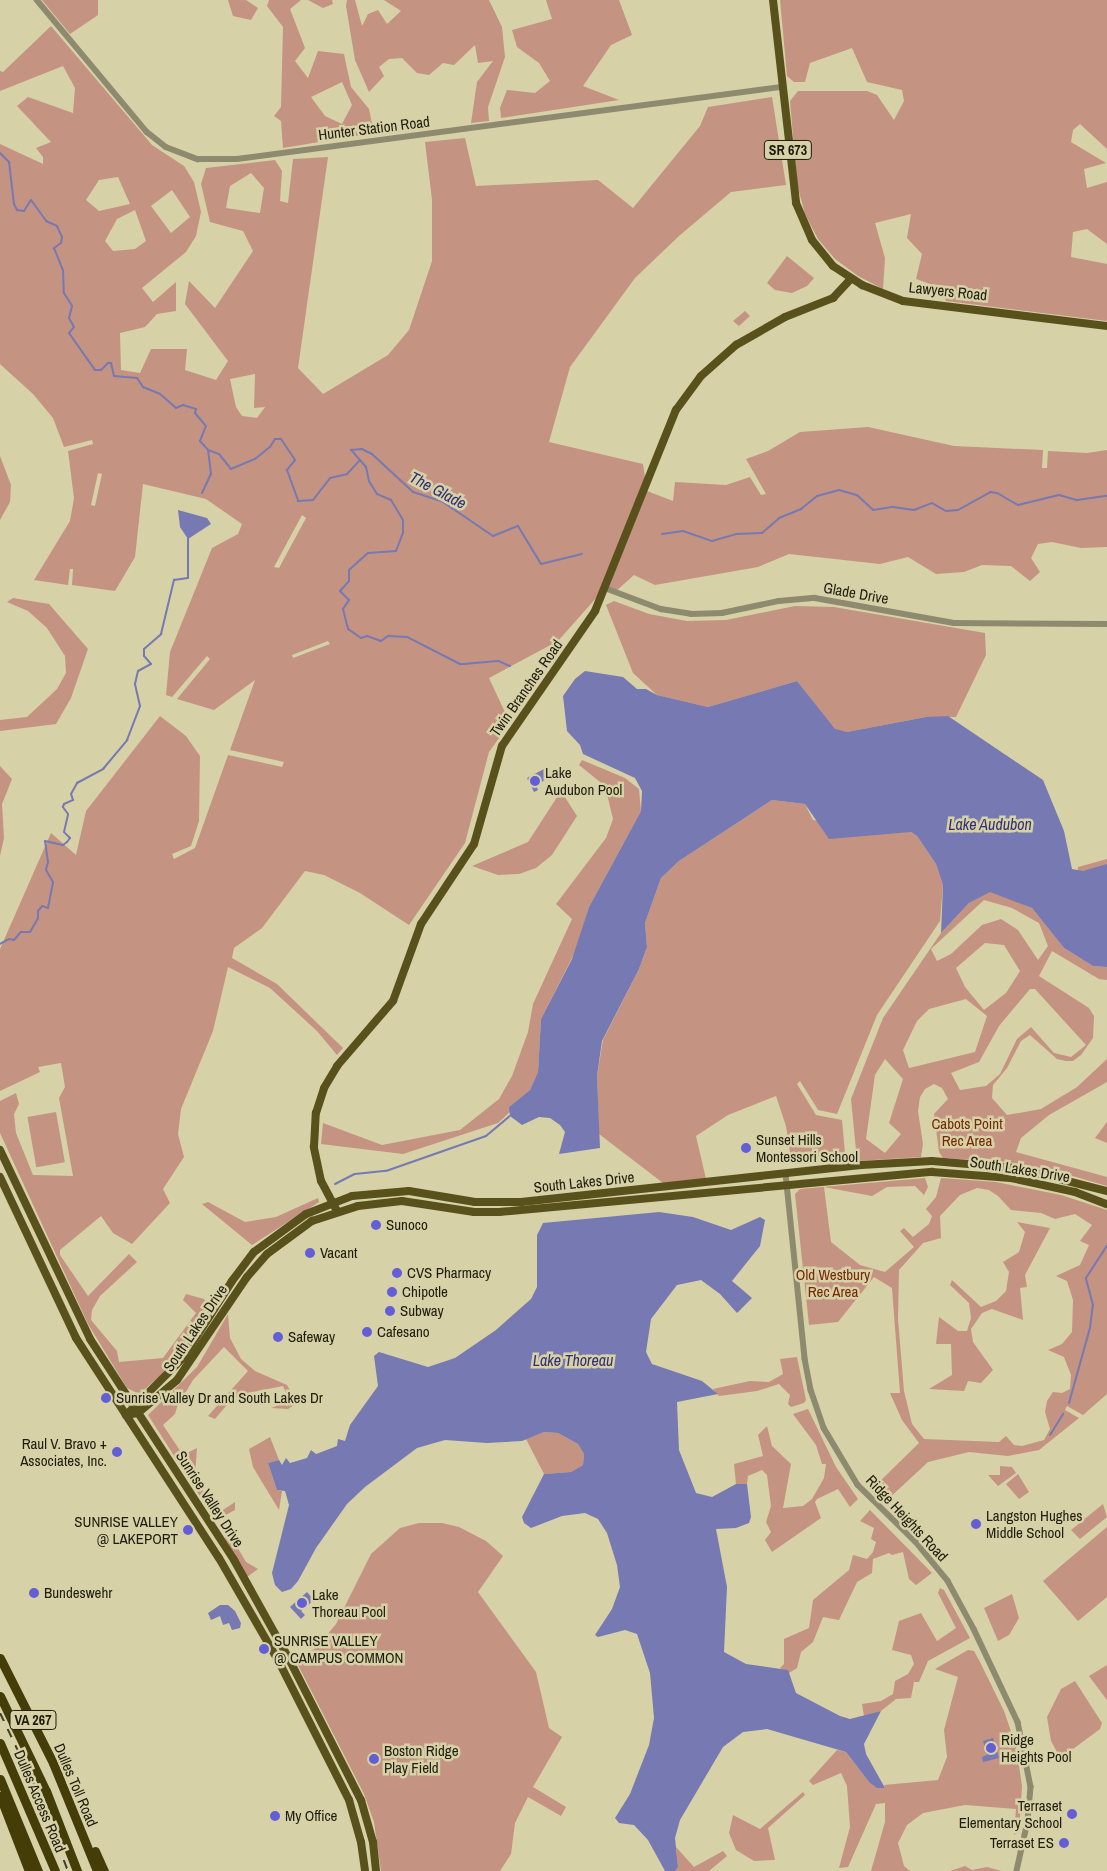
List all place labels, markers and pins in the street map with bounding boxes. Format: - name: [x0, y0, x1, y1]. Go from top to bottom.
- place label: Lake Audubon Pool: [545, 763, 622, 798]
- marker: Lake Audubon Pool: [529, 775, 541, 787]
- place label: Sunset Hills Montessori School: [756, 1130, 858, 1165]
- marker: Sunset Hills Montessori School: [740, 1142, 752, 1154]
- place label: Sunoco: [386, 1216, 428, 1234]
- marker: Sunoco: [370, 1219, 382, 1231]
- place label: Vacant: [320, 1244, 357, 1262]
- marker: Vacant: [304, 1247, 316, 1259]
- place label: CVS Pharmacy: [407, 1264, 491, 1282]
- marker: CVS Pharmacy: [391, 1267, 403, 1279]
- place label: Chipotle: [402, 1283, 448, 1301]
- marker: Chipotle: [386, 1286, 398, 1298]
- place label: Subway: [400, 1302, 444, 1320]
- marker: Subway: [384, 1305, 396, 1317]
- place label: Cafesano: [377, 1323, 430, 1341]
- marker: Cafesano: [361, 1326, 373, 1338]
- place label: Safeway: [288, 1328, 335, 1346]
- marker: Safeway: [272, 1331, 284, 1343]
- place label: Sunrise Valley Dr and South Lakes Dr: [116, 1389, 323, 1407]
- marker: Sunrise Valley Dr and South Lakes Dr: [100, 1392, 112, 1404]
- place label: Raul V. Bravo + Associates, Inc.: [20, 1434, 107, 1469]
- marker: Raul V. Bravo + Associates, Inc.: [111, 1446, 123, 1458]
- place label: Langston Hughes Middle School: [986, 1506, 1082, 1541]
- place label: SUNRISE VALLEY @ LAKEPORT: [74, 1512, 178, 1547]
- marker: Langston Hughes Middle School: [970, 1518, 982, 1530]
- marker: SUNRISE VALLEY @ LAKEPORT: [182, 1524, 194, 1536]
- place label: Bundeswehr: [44, 1584, 112, 1602]
- place label: Lake Thoreau Pool: [312, 1585, 386, 1620]
- marker: Bundeswehr: [28, 1587, 40, 1599]
- marker: Lake Thoreau Pool: [296, 1597, 308, 1609]
- place label: SUNRISE VALLEY @ CAMPUS COMMON: [274, 1631, 403, 1666]
- marker: SUNRISE VALLEY @ CAMPUS COMMON: [258, 1643, 270, 1655]
- place label: Ridge Heights Pool: [1001, 1730, 1071, 1765]
- place label: Boston Ridge Play Field: [384, 1741, 459, 1776]
- marker: Ridge Heights Pool: [985, 1742, 997, 1754]
- marker: Boston Ridge Play Field: [368, 1753, 380, 1765]
- place label: Terraset Elementary School: [959, 1796, 1062, 1831]
- place label: My Office: [285, 1807, 337, 1825]
- marker: Terraset Elementary School: [1066, 1808, 1078, 1820]
- marker: My Office: [269, 1810, 281, 1822]
- place label: Terraset ES: [990, 1834, 1054, 1852]
- marker: Terraset ES: [1058, 1837, 1070, 1849]

